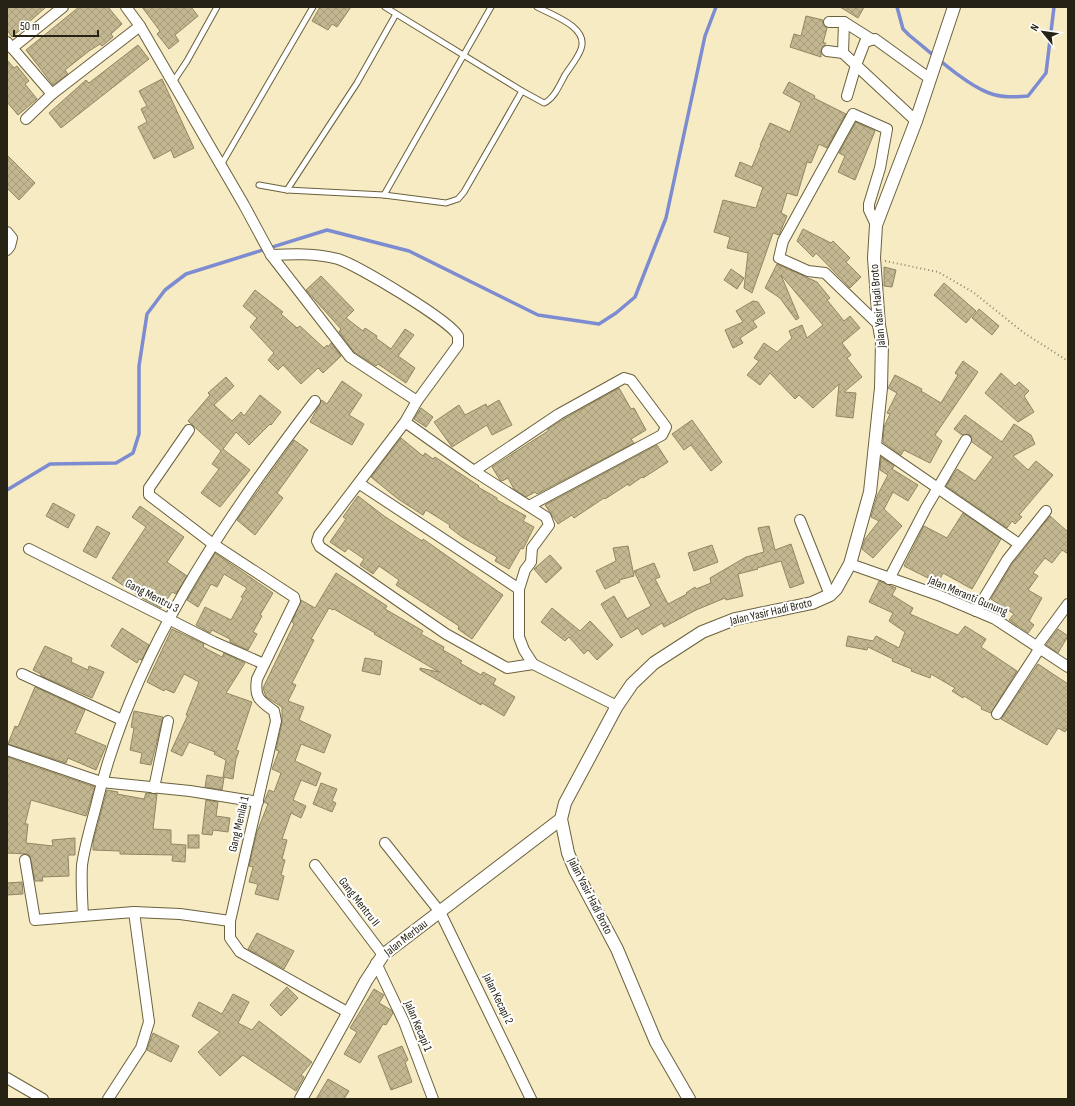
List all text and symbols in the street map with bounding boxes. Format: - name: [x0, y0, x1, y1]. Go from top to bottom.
- scale bar: [14, 12, 98, 38]
- north arrow: [1023, 12, 1063, 52]
- text: 50 m: [20, 19, 40, 34]
- text: N: [1028, 22, 1042, 33]
- street label: Jalan Yasir Hadi Broto: [867, 264, 889, 349]
- street label: Jalan Meranti Gunung: [925, 572, 1010, 620]
- street label: Gang Mentru 3: [122, 576, 182, 616]
- street label: Jalan Yasir Hadi Broto: [727, 595, 814, 629]
- street label: Gang Menilai 1: [225, 794, 253, 853]
- street label: Jalan Yasir Hadi Broto: [564, 854, 616, 937]
- street label: Gang Mentru II: [335, 874, 383, 930]
- street label: Jalan Merbau: [381, 916, 431, 960]
- street label: Jalan Kecapi 2: [479, 970, 517, 1027]
- street label: Jalan Kecapi 1: [400, 997, 436, 1054]

